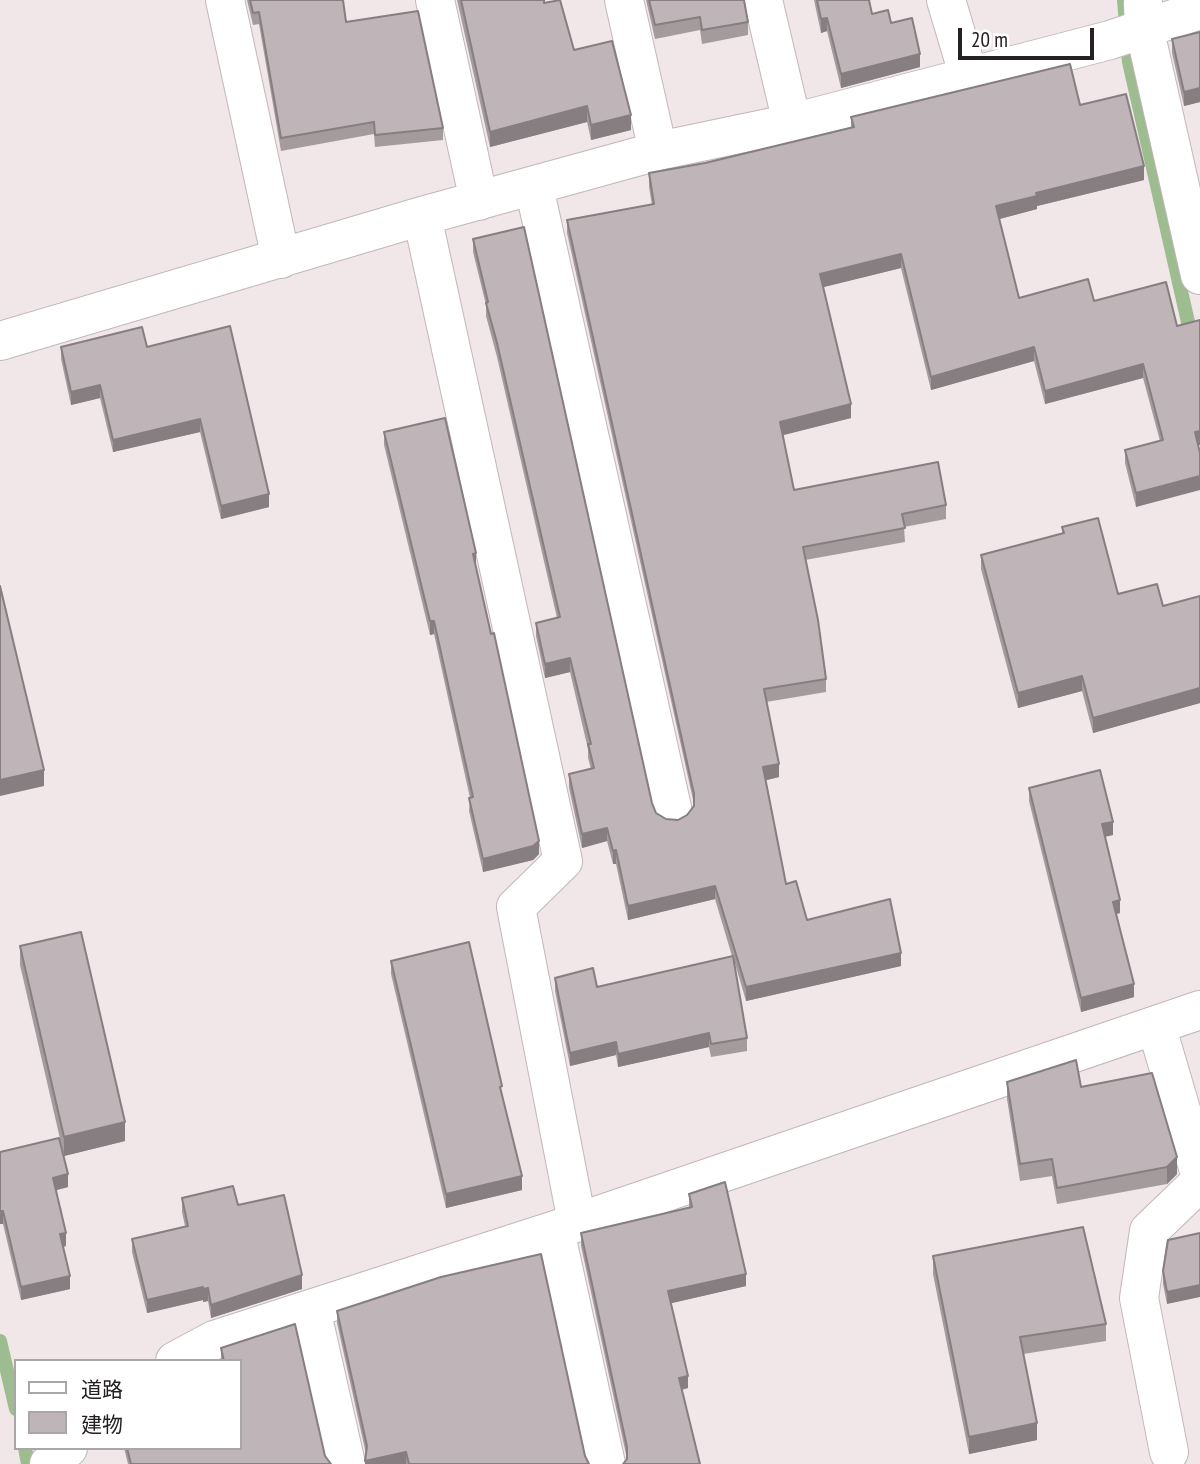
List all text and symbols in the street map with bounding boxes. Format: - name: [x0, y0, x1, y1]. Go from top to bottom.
- scale bar: [962, 14, 1098, 58]
- text: 20 m: [971, 26, 1008, 53]
- legend: [14, 1359, 242, 1450]
- text: 道路: [81, 1376, 123, 1403]
- text: 建物: [81, 1411, 123, 1438]

